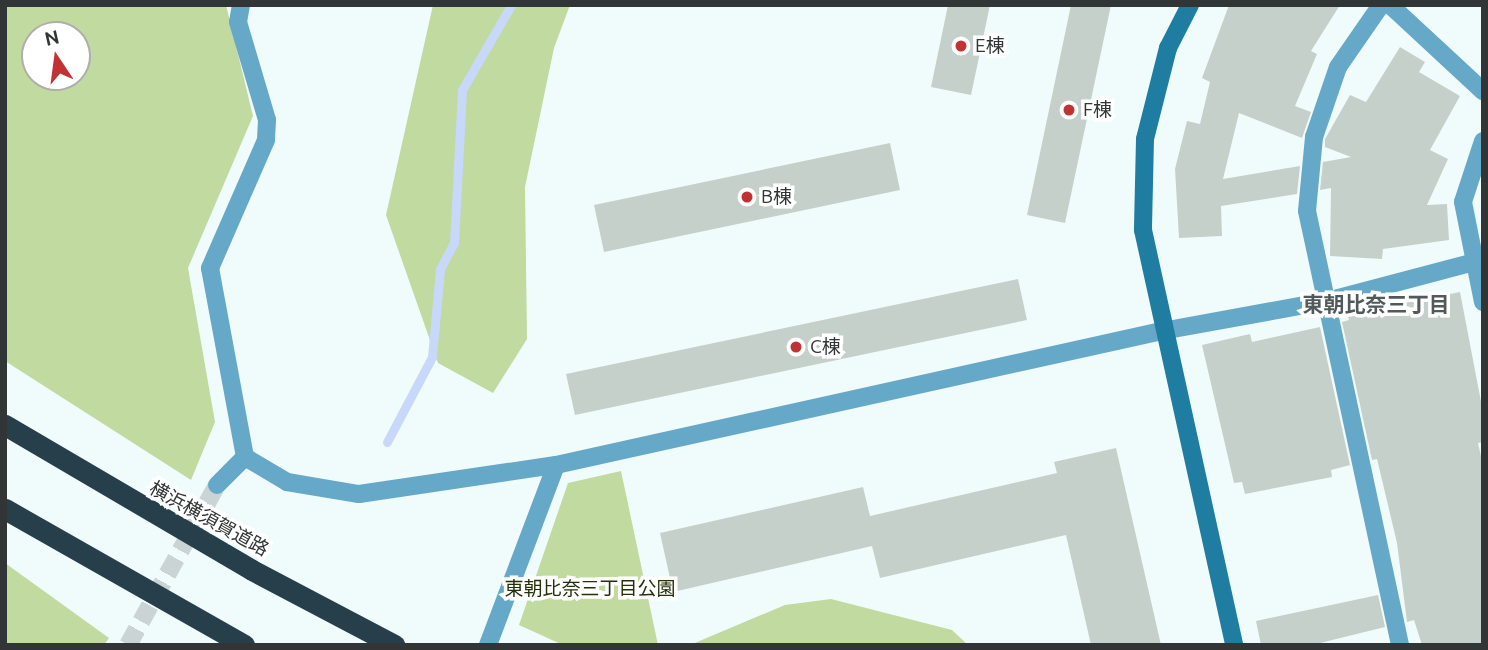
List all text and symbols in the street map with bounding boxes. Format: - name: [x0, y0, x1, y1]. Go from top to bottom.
- north arrow: [21, 21, 91, 91]
- text: N: [42, 25, 61, 50]
- place label: E棟: [975, 35, 1005, 57]
- marker: E棟: [953, 38, 969, 54]
- place label: F棟: [1083, 99, 1112, 121]
- marker: F棟: [1061, 102, 1077, 118]
- place label: B棟: [761, 186, 792, 208]
- marker: B棟: [739, 189, 755, 205]
- district label: 東朝比奈三丁目: [1303, 291, 1449, 317]
- place label: C棟: [810, 336, 841, 358]
- marker: C棟: [788, 339, 804, 355]
- street label: 横浜横須賀道路: [145, 477, 273, 561]
- park label: 東朝比奈三丁目公園: [505, 578, 675, 600]

